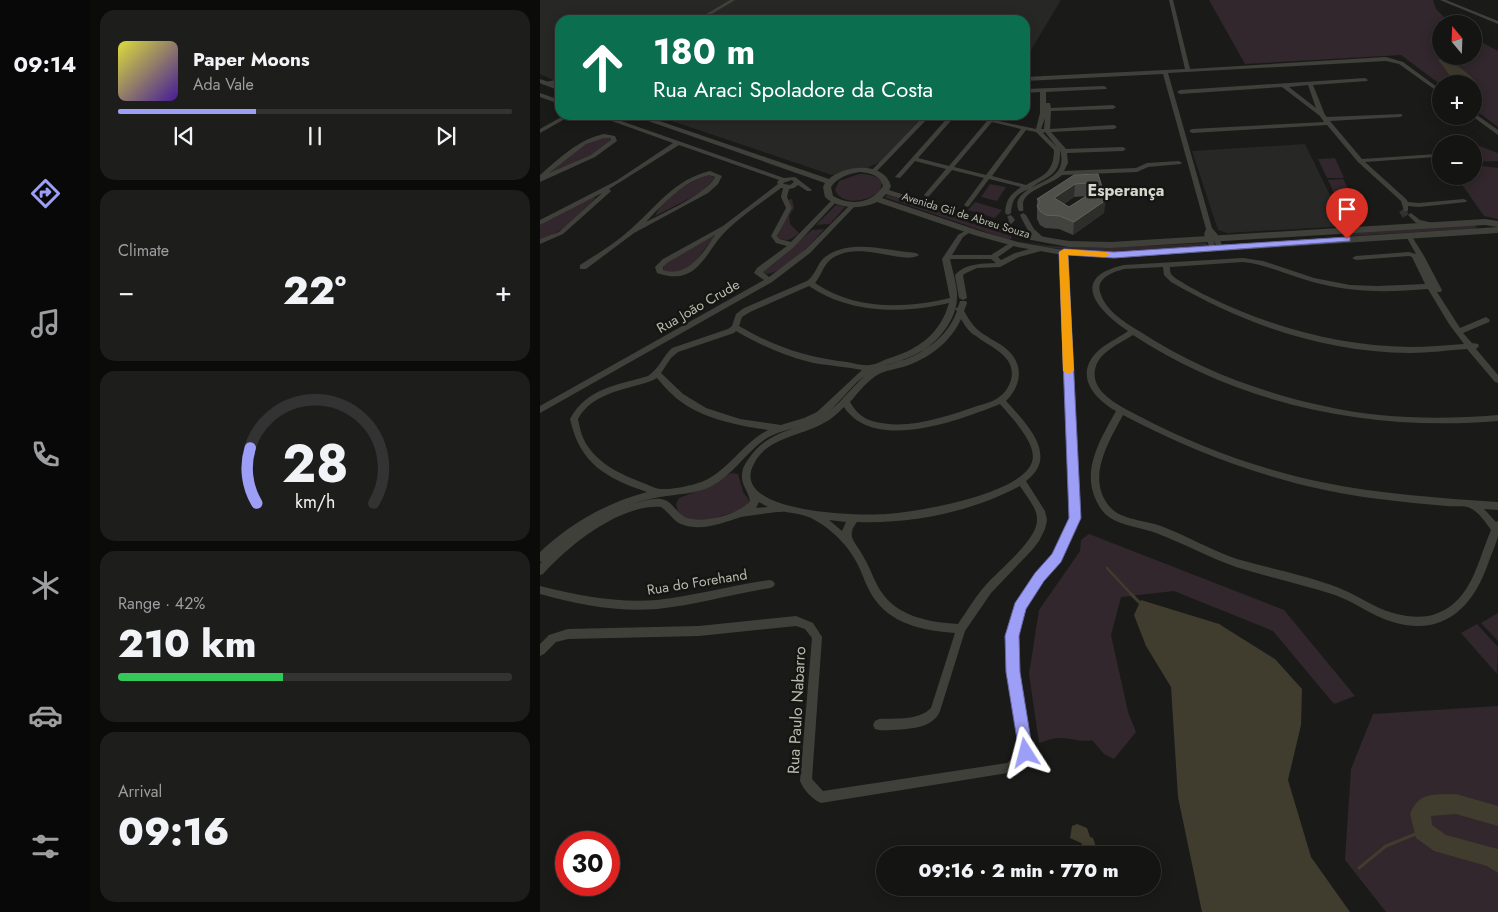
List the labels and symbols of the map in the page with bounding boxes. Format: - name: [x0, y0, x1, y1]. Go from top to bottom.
- north arrow: [1432, 15, 1482, 65]
- district label: Esperança: [1088, 179, 1164, 202]
- street label: Avenida Gil de Abreu Souza: [900, 188, 1032, 242]
- pin: [1326, 188, 1368, 239]
- street label: Rua João Crude: [653, 274, 743, 338]
- street label: Rua do Forehand: [645, 564, 749, 600]
- street label: Rua Paulo Nabarro: [782, 645, 811, 774]
- position arrow: [999, 726, 1051, 778]
- speed limit sign: 30: [555, 831, 620, 896]

